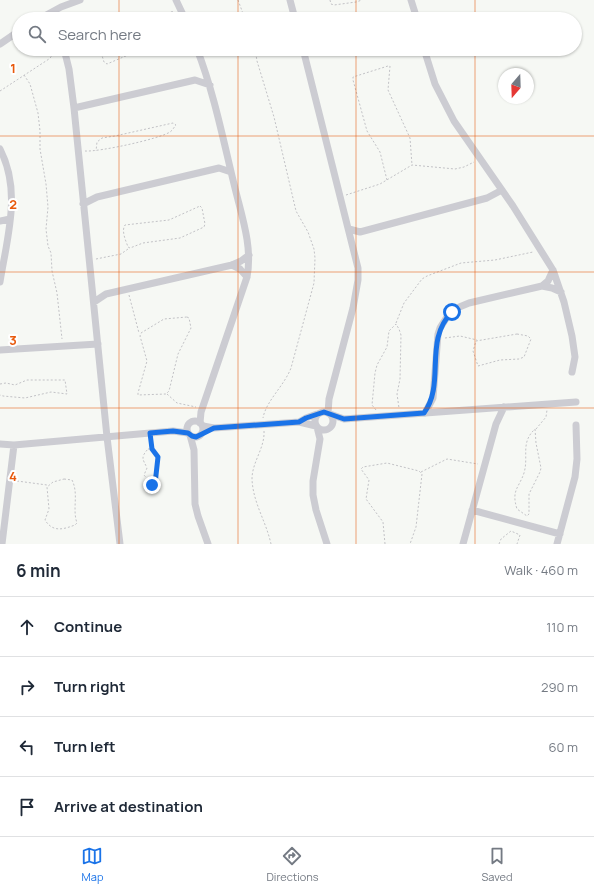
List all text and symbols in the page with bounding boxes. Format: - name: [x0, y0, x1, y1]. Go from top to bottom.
- search box: [12, 12, 582, 56]
- icon: search: [26, 23, 48, 45]
- text: Search here: [58, 24, 141, 45]
- text: 1: [10, 59, 16, 77]
- north arrow: [498, 68, 534, 104]
- text: 2: [9, 195, 17, 213]
- route start: [443, 303, 461, 321]
- text: 3: [9, 331, 17, 349]
- text: 4: [9, 467, 17, 485]
- route end: [143, 476, 161, 494]
- text: 6 min: [16, 559, 61, 582]
- text: Walk · 460 m: [504, 561, 578, 579]
- icon: ahead: [16, 616, 38, 638]
- text: Continue: [54, 616, 122, 637]
- text: 110 m: [546, 618, 578, 636]
- icon: right: [16, 676, 38, 698]
- text: Turn right: [54, 676, 125, 697]
- text: 290 m: [541, 678, 578, 696]
- icon: left: [16, 736, 38, 758]
- text: Turn left: [54, 736, 116, 757]
- text: 60 m: [548, 738, 578, 756]
- icon: arrive: [16, 796, 38, 818]
- text: Arrive at destination: [54, 796, 203, 817]
- tab: Map: [81, 845, 103, 884]
- tab: Directions: [266, 845, 319, 884]
- tab: Saved: [482, 845, 513, 884]

